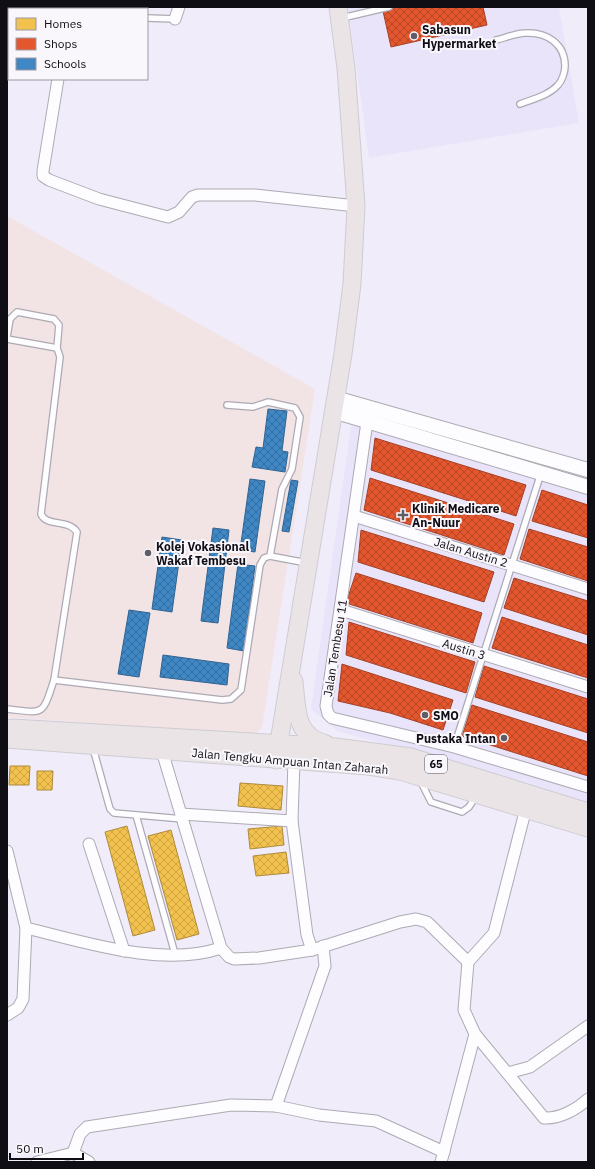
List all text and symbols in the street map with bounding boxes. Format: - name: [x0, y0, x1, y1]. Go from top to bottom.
- legend: [8, 8, 148, 80]
- text: Homes: [44, 16, 82, 31]
- place label: Sabasun Hypermarket: [422, 22, 497, 51]
- marker: Sabasun Hypermarket: [409, 31, 419, 41]
- text: Shops: [44, 36, 77, 51]
- text: Schools: [44, 56, 87, 71]
- place label: Klinik Medicare An-Nuur: [412, 501, 500, 530]
- marker: Klinik Medicare An-Nuur: [397, 509, 409, 521]
- street label: Jalan Austin 2: [432, 534, 510, 570]
- place label: Kolej Vokasional Wakaf Tembesu: [156, 539, 250, 568]
- marker: Kolej Vokasional Wakaf Tembesu: [143, 548, 153, 558]
- street label: Jalan Tembesu 11: [320, 598, 350, 698]
- street label: Austin 3: [441, 635, 487, 663]
- place label: SMO: [433, 708, 459, 723]
- marker: SMO: [420, 710, 430, 720]
- place label: Pustaka Intan: [416, 731, 496, 746]
- marker: Pustaka Intan: [499, 733, 509, 743]
- street label: Jalan Tengku Ampuan Intan Zaharah: [191, 745, 389, 777]
- road number: 65: [425, 755, 447, 773]
- scale bar: [10, 1135, 83, 1161]
- text: 50 m: [16, 1141, 44, 1156]

